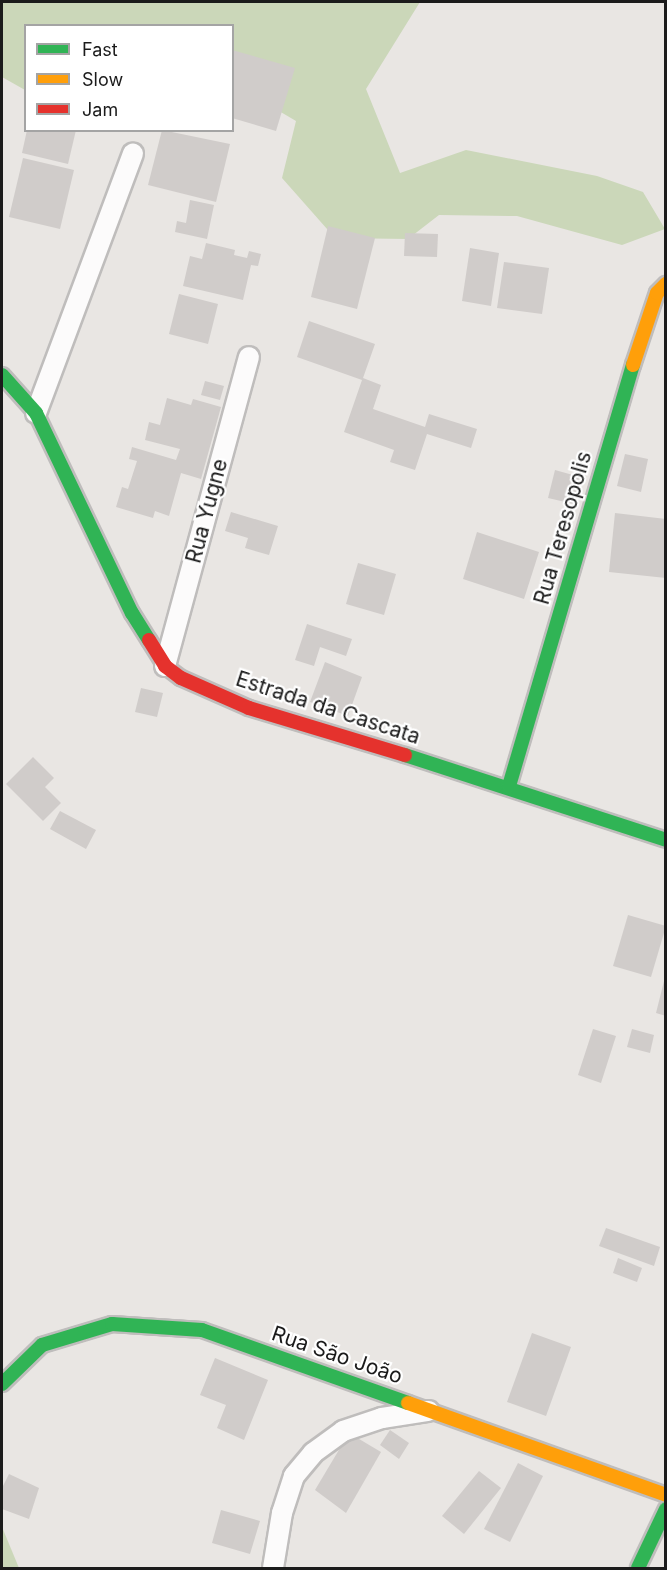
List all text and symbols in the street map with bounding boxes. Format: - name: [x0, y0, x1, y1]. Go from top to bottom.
- legend: [24, 24, 234, 132]
- text: Fast: [82, 39, 118, 60]
- text: Slow: [82, 69, 123, 90]
- text: Jam: [82, 99, 118, 120]
- street label: Rua Teresopolis: [529, 449, 597, 607]
- street label: Rua Yugne: [181, 456, 233, 566]
- street label: Estrada da Cascata: [233, 666, 423, 750]
- street label: Rua São João: [268, 1321, 406, 1389]

